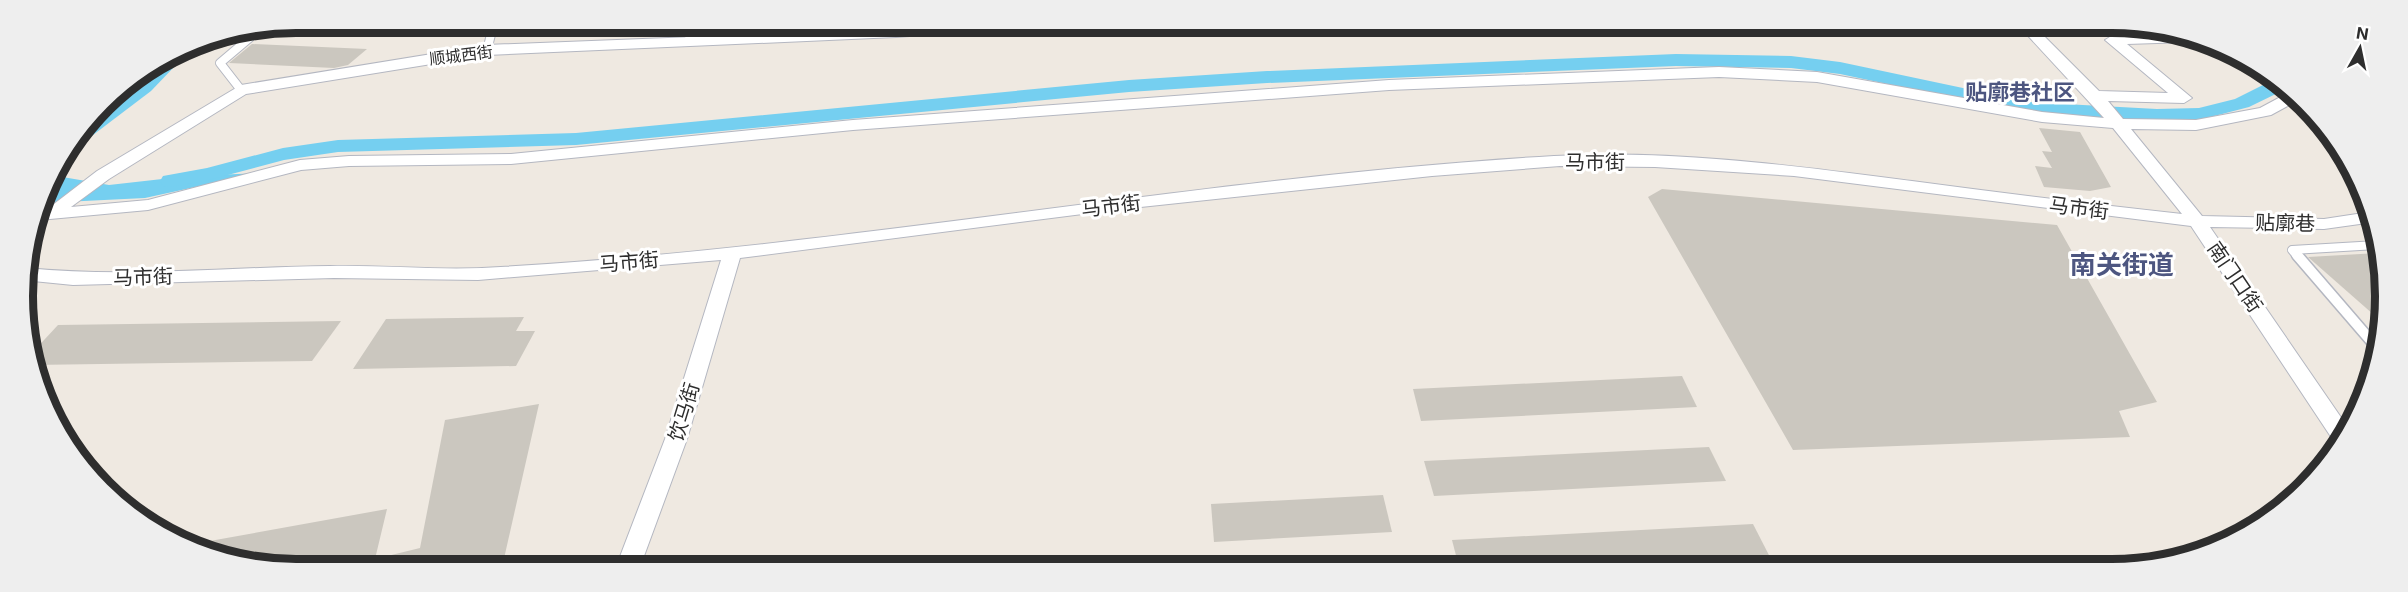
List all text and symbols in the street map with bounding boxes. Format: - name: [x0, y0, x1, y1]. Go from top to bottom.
- north arrow: [2330, 18, 2390, 78]
- text: N: [2355, 22, 2370, 44]
- street label: 顺城西街: [428, 41, 494, 69]
- district label: 贴廓巷社区: [1965, 79, 2075, 105]
- street label: 马市街: [1565, 150, 1625, 174]
- street label: 马市街: [1080, 190, 1142, 222]
- street label: 马市街: [2048, 192, 2110, 224]
- street label: 贴廓巷: [2255, 210, 2315, 236]
- street label: 南门口街: [2203, 237, 2267, 317]
- street label: 马市街: [598, 247, 660, 277]
- district label: 南关街道: [2070, 249, 2174, 280]
- street label: 马市街: [113, 264, 173, 290]
- street label: 饮马街: [664, 380, 704, 444]

